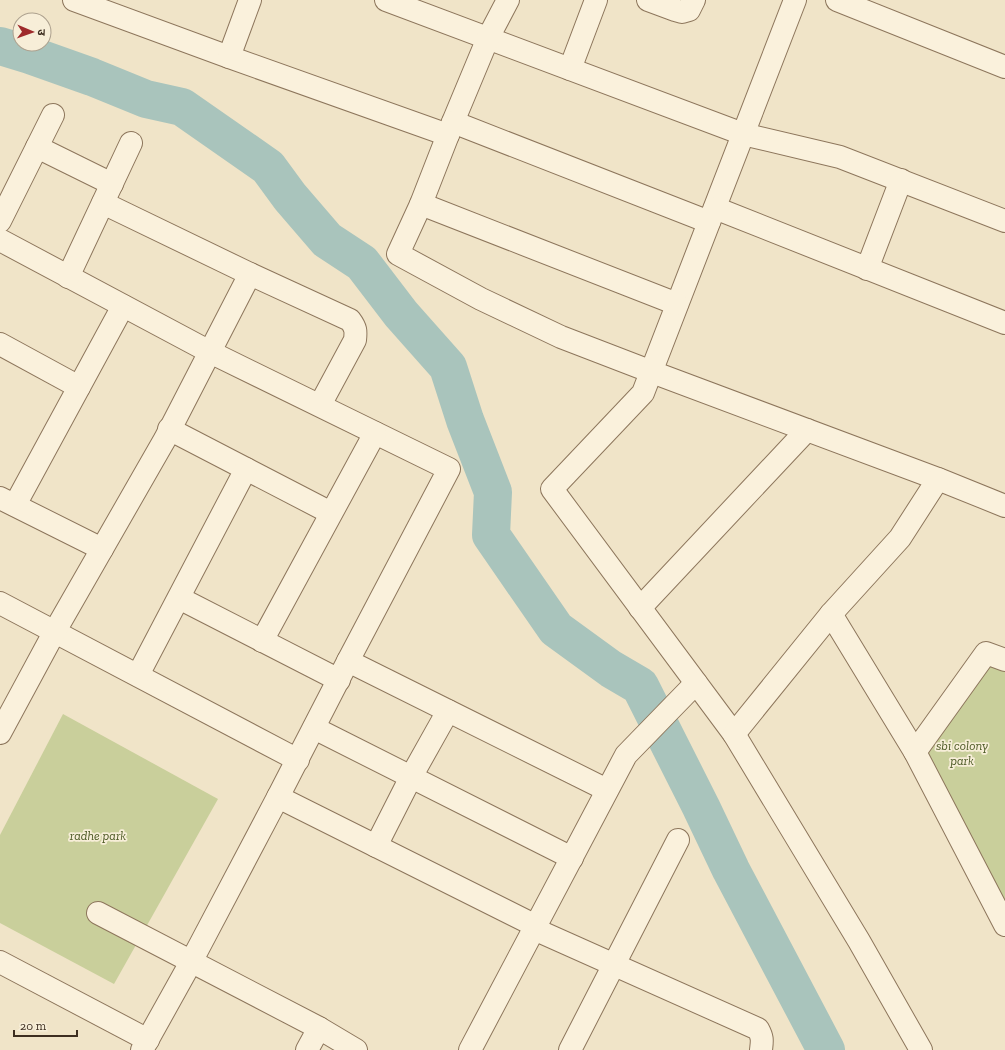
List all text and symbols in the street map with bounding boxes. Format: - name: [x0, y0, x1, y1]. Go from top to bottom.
- north arrow: [12, 12, 52, 52]
- text: उ: [35, 29, 48, 36]
- park label: sbi colony park: [936, 738, 988, 768]
- park label: radhe park: [69, 828, 126, 843]
- scale bar: [14, 1012, 77, 1038]
- text: 20 m: [20, 1019, 47, 1033]

